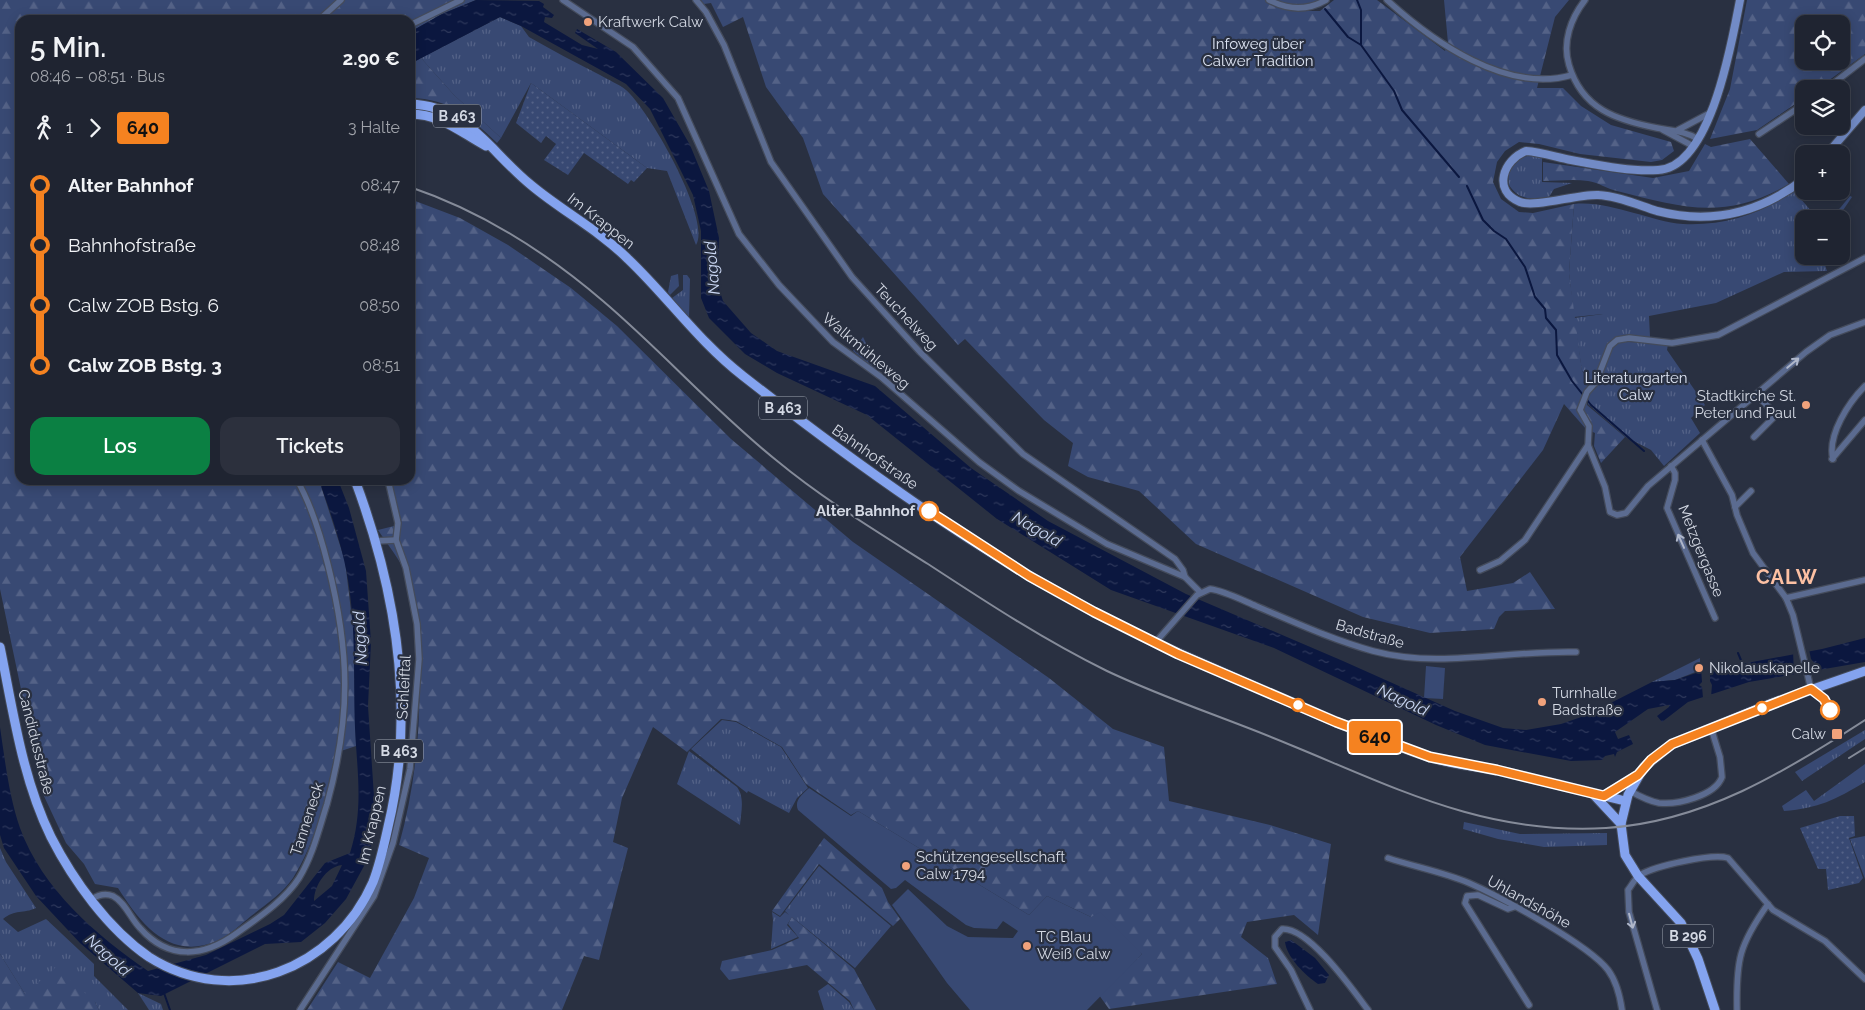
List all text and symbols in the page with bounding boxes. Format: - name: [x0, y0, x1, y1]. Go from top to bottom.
- place label: Kraftwerk Calw: [598, 13, 703, 31]
- map controls: [1795, 15, 1850, 265]
- button: locate: [1795, 15, 1850, 70]
- marker: Kraftwerk Calw: [582, 16, 594, 28]
- text: 5 Min.: [30, 31, 106, 64]
- park label: Infoweg über Calwer Tradition: [1202, 35, 1314, 70]
- text: 2.90 €: [342, 47, 400, 69]
- text: 08:46 – 08:51 · Bus: [30, 67, 165, 86]
- button: layers: [1795, 80, 1850, 135]
- road number: B 463: [433, 104, 481, 128]
- icon: walk: [30, 114, 58, 142]
- icon: forward: [81, 114, 109, 142]
- text: 640: [127, 117, 159, 138]
- text: 1: [66, 118, 73, 137]
- text: 3 Halte: [348, 118, 400, 137]
- button: +: [1795, 145, 1850, 200]
- text: Alter Bahnhof: [68, 174, 193, 196]
- text: 08:47: [360, 176, 400, 195]
- street label: Im Krappen: [564, 189, 638, 253]
- button: −: [1795, 210, 1850, 265]
- text: Bahnhofstraße: [68, 234, 196, 256]
- text: 08:48: [359, 236, 400, 255]
- water label: Nagold: [700, 240, 724, 296]
- street label: Teuchelweg: [870, 280, 942, 354]
- text: Calw ZOB Bstg. 6: [68, 294, 219, 316]
- text: 08:50: [359, 296, 400, 315]
- street label: Walkmühleweg: [818, 309, 914, 393]
- text: Calw ZOB Bstg. 3: [68, 354, 222, 376]
- text: 08:51: [362, 356, 400, 375]
- one-way arrow: [1786, 357, 1799, 368]
- park label: Literaturgarten Calw: [1584, 369, 1688, 404]
- place label: Stadtkirche St. Peter und Paul: [1694, 387, 1797, 422]
- road number: B 463: [759, 396, 807, 419]
- marker: Stadtkirche St. Peter und Paul: [1800, 399, 1812, 411]
- button: Los: [30, 417, 210, 475]
- button: Tickets: [220, 417, 400, 475]
- street label: Bahnhofstraße: [829, 421, 922, 493]
- marker: Alter Bahnhof: [919, 501, 939, 521]
- place label: Alter Bahnhof: [816, 502, 915, 520]
- street label: Metzgergasse: [1674, 502, 1728, 600]
- water label: Nagold: [1009, 507, 1065, 551]
- one-way arrow: [1675, 534, 1685, 549]
- district label: CALW: [1756, 565, 1818, 589]
- water label: Nagold: [349, 610, 371, 665]
- street label: Badstraße: [1334, 616, 1406, 652]
- street label: Schleiftal: [393, 653, 415, 720]
- place label: Nikolauskapelle: [1709, 659, 1820, 677]
- marker: Nikolauskapelle: [1693, 662, 1705, 674]
- water label: Nagold: [1375, 680, 1432, 720]
- place label: Turnhalle Badstraße: [1552, 684, 1622, 719]
- street label: Candidusstraße: [14, 687, 58, 797]
- marker: Turnhalle Badstraße: [1536, 696, 1548, 708]
- unlabelled marker: [1291, 698, 1305, 712]
- unlabelled marker: [1820, 700, 1840, 720]
- unlabelled marker: [1755, 701, 1769, 715]
- line badge: 640: [1346, 721, 1404, 753]
- place label: Calw: [1792, 725, 1826, 743]
- text: 640: [1359, 726, 1391, 747]
- marker: Calw: [1830, 727, 1844, 741]
- road number: B 463: [375, 739, 423, 762]
- street label: Tanneneck: [287, 780, 327, 858]
- street label: Im Krappen: [354, 784, 390, 866]
- place label: Schützengesellschaft Calw 1794: [916, 848, 1065, 883]
- marker: Schützengesellschaft Calw 1794: [900, 860, 912, 872]
- street label: Uhlandshöhe: [1484, 872, 1574, 932]
- one-way arrow: [1627, 913, 1637, 929]
- road number: B 296: [1663, 924, 1713, 948]
- place label: TC Blau Weiß Calw: [1037, 928, 1110, 963]
- water label: Nagold: [82, 930, 135, 980]
- marker: TC Blau Weiß Calw: [1021, 940, 1033, 952]

